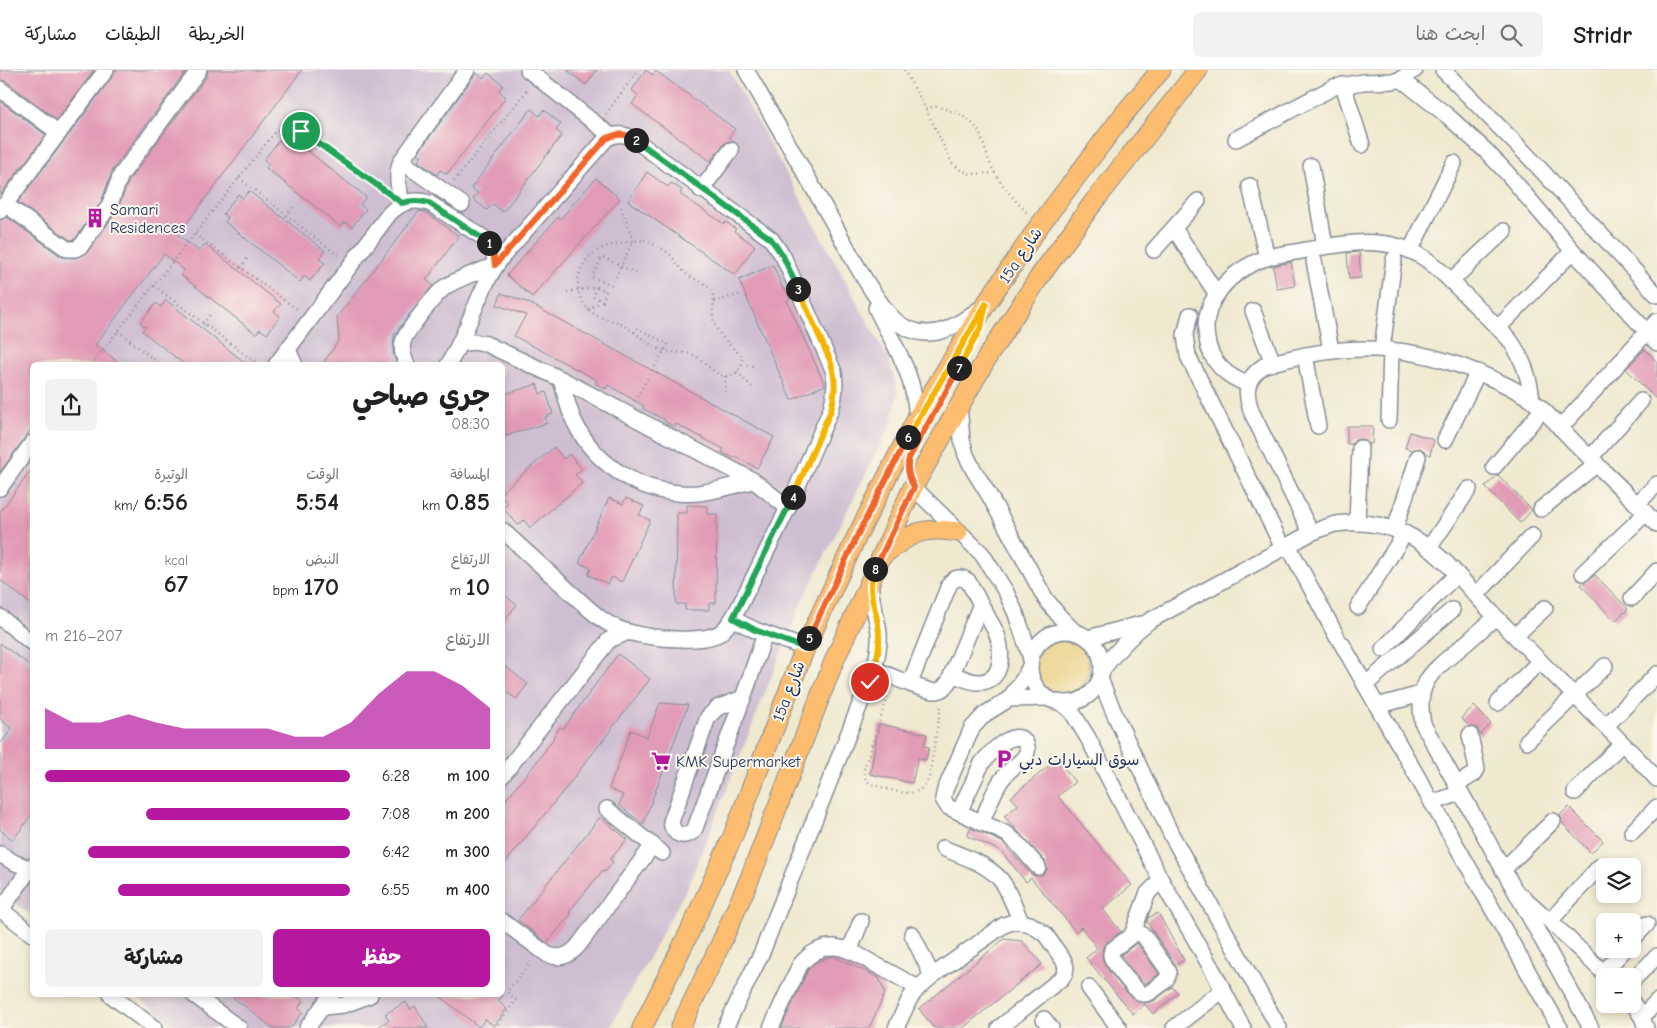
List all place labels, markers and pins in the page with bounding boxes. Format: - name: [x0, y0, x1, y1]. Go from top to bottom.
- pin: [280, 110, 322, 152]
- pin: 2: [624, 128, 648, 152]
- place label: Samari Residences: [110, 201, 186, 237]
- building icon: Samari Residences: [84, 207, 106, 229]
- pin: 1: [476, 230, 502, 256]
- pin: 3: [786, 276, 810, 302]
- pin: 7: [946, 356, 972, 380]
- pin: 6: [896, 424, 920, 450]
- pin: 4: [780, 484, 806, 510]
- pin: 8: [862, 556, 888, 582]
- pin: 5: [796, 626, 822, 650]
- pin: [849, 661, 891, 703]
- parking icon: سوق السيارات دبي: [993, 748, 1015, 770]
- supermarket icon: KMK Supermarket: [650, 750, 672, 772]
- place label: سوق السيارات دبي: [1019, 751, 1139, 774]
- place label: KMK Supermarket: [676, 753, 801, 771]

